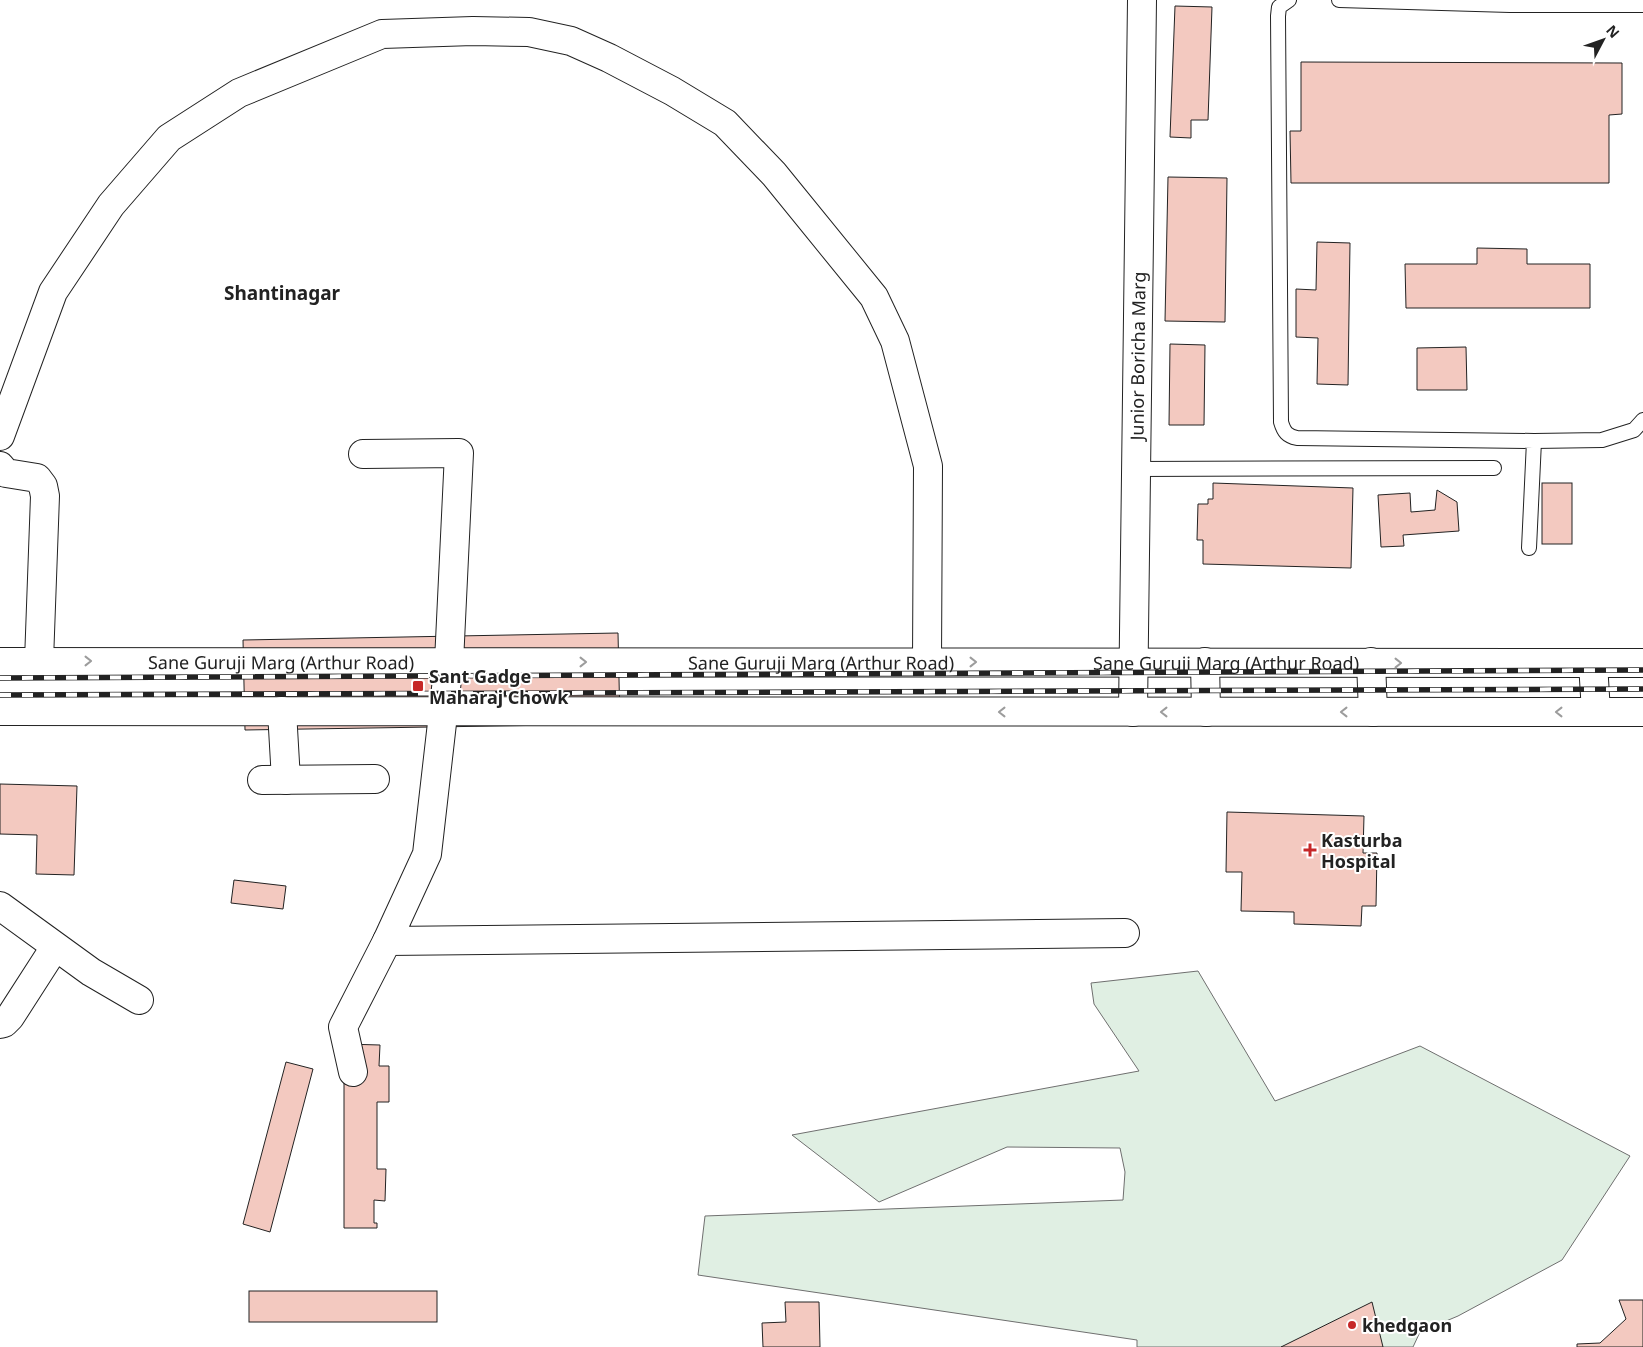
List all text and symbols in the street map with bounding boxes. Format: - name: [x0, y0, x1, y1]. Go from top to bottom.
- north arrow: [1578, 15, 1628, 65]
- text: N: [1602, 21, 1624, 42]
- street label: Junior Boricha Marg: [1124, 271, 1151, 443]
- district label: Shantinagar: [224, 280, 341, 306]
- street label: Sane Guruji Marg (Arthur Road): [148, 650, 414, 674]
- street label: Sane Guruji Marg (Arthur Road): [688, 650, 954, 675]
- street label: Sane Guruji Marg (Arthur Road): [1093, 651, 1359, 675]
- one-way arrow: [84, 656, 92, 666]
- one-way arrow: [580, 657, 587, 667]
- one-way arrow: [970, 657, 977, 667]
- one-way arrow: [1394, 658, 1402, 668]
- place label: Sant Gadge Maharaj Chowk: [429, 664, 569, 709]
- marker: Sant Gadge Maharaj Chowk: [411, 679, 425, 693]
- one-way arrow: [998, 707, 1006, 717]
- one-way arrow: [1160, 707, 1168, 717]
- one-way arrow: [1340, 707, 1348, 717]
- one-way arrow: [1555, 707, 1563, 717]
- place label: Kasturba Hospital: [1321, 828, 1403, 873]
- marker: Kasturba Hospital: [1303, 843, 1317, 857]
- place label: khedgaon: [1362, 1313, 1452, 1337]
- marker: khedgaon: [1346, 1319, 1358, 1331]

